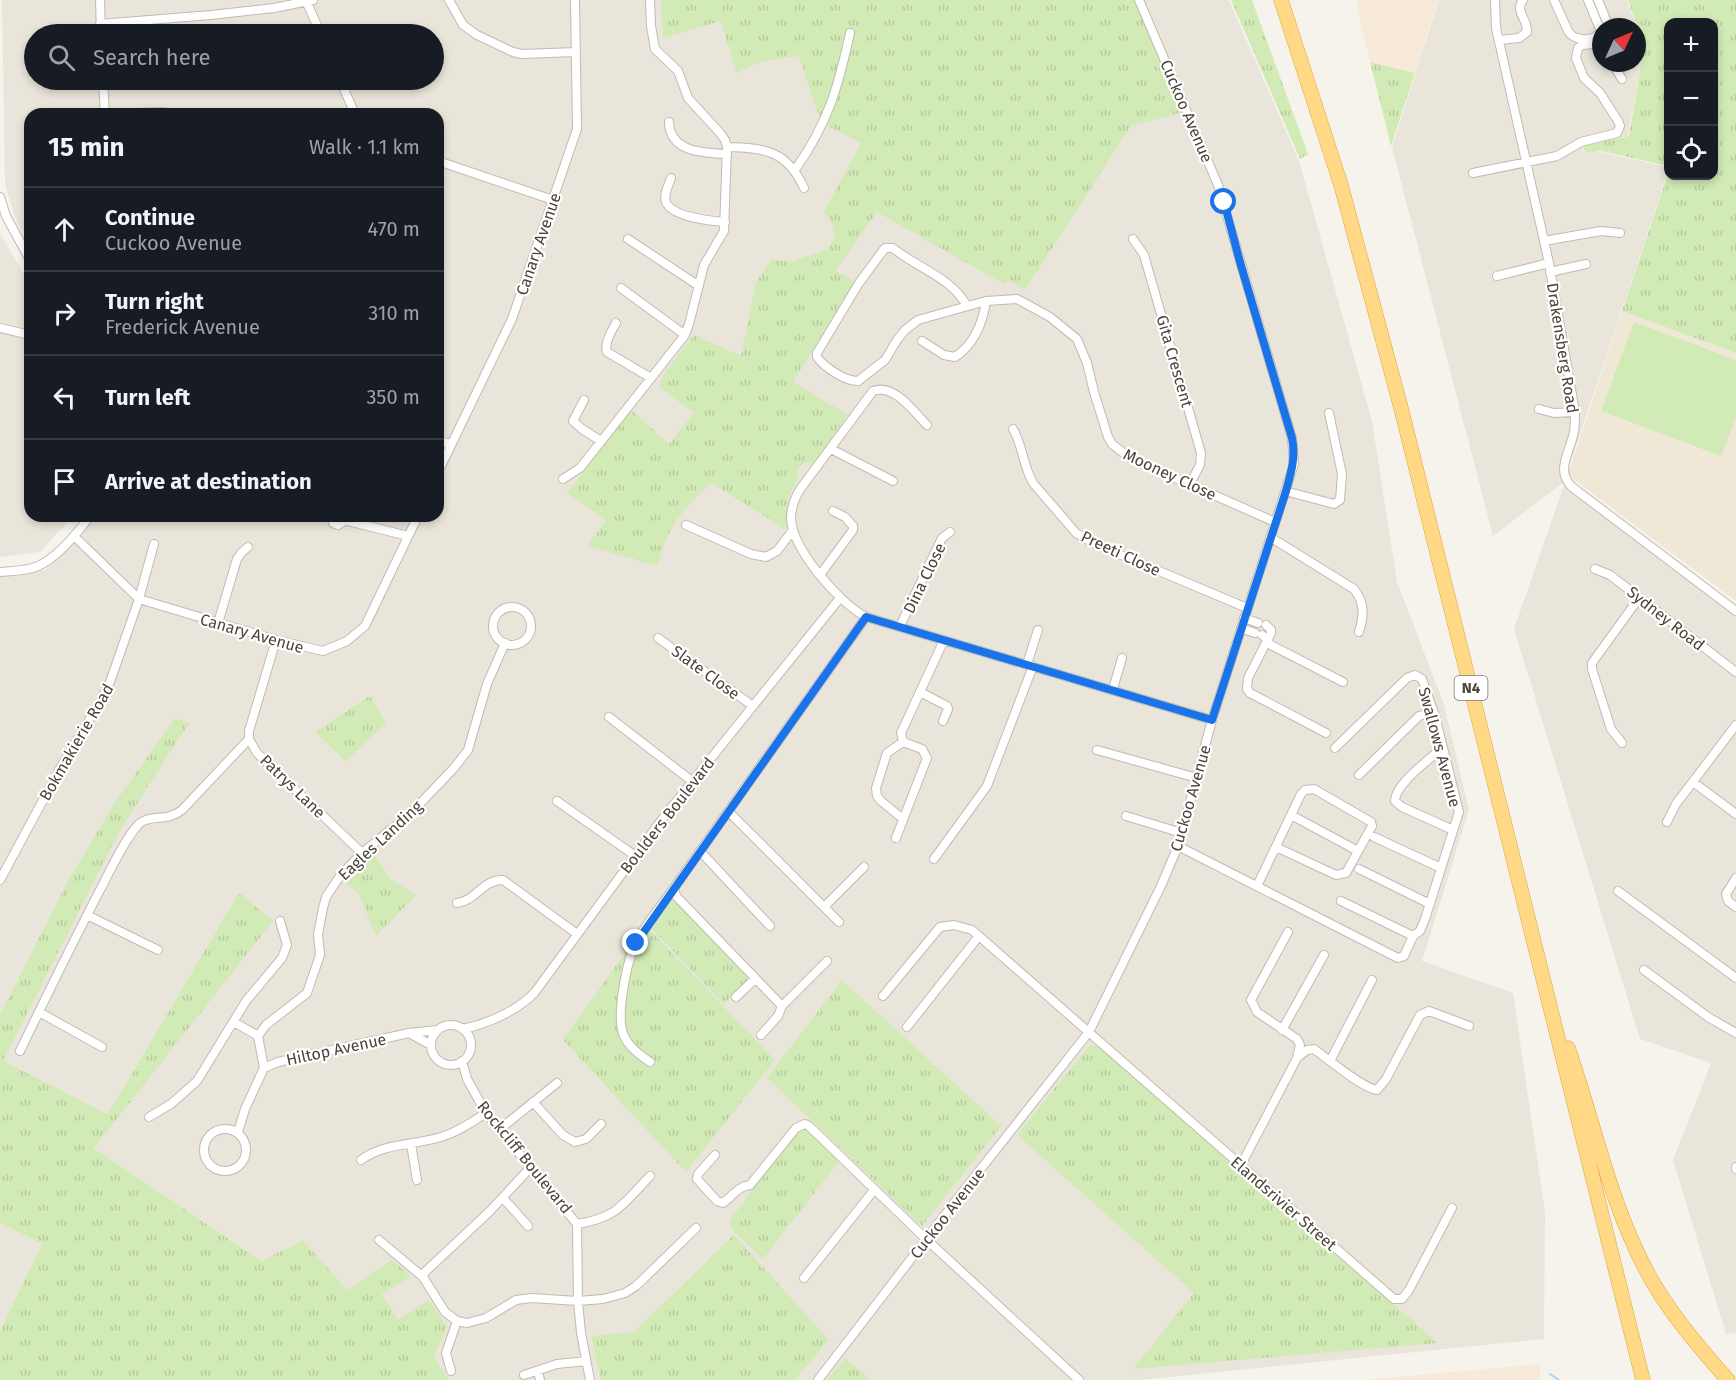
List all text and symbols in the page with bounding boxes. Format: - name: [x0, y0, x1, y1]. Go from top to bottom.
- north arrow: [1592, 18, 1646, 72]
- map controls: [1664, 18, 1718, 180]
- button: +: [1664, 18, 1718, 72]
- search box: [24, 24, 444, 90]
- icon: search: [45, 41, 78, 74]
- text: Search here: [93, 44, 211, 71]
- street label: Cuckoo Avenue: [1156, 57, 1217, 165]
- button: −: [1664, 72, 1718, 126]
- button: locate: [1664, 126, 1718, 180]
- text: 15 min: [48, 132, 124, 163]
- text: Walk · 1.1 km: [309, 135, 420, 159]
- route start: [1210, 188, 1236, 214]
- street label: Canary Avenue: [512, 190, 565, 298]
- text: Continue: [105, 204, 195, 231]
- icon: ahead: [48, 213, 81, 246]
- text: 470 m: [368, 217, 420, 241]
- text: Cuckoo Avenue: [105, 231, 242, 255]
- street label: Drakensberg Road: [1543, 281, 1582, 415]
- text: Turn right: [105, 288, 204, 315]
- icon: right: [48, 297, 81, 330]
- text: 310 m: [368, 301, 420, 325]
- street label: Gita Crescent: [1152, 313, 1197, 410]
- text: Frederick Avenue: [105, 315, 260, 339]
- icon: left: [48, 381, 81, 414]
- text: Turn left: [105, 384, 190, 411]
- text: 350 m: [366, 385, 420, 409]
- street label: Mooney Close: [1120, 445, 1219, 504]
- icon: arrive: [48, 465, 81, 498]
- text: Arrive at destination: [105, 468, 312, 495]
- street label: Preeti Close: [1078, 527, 1164, 580]
- street label: Dina Close: [899, 540, 950, 617]
- street label: Sydney Road: [1623, 582, 1708, 655]
- street label: Canary Avenue: [198, 610, 306, 657]
- street label: Slate Close: [668, 641, 743, 703]
- road number: N4: [1454, 676, 1488, 700]
- street label: Bokmakierie Road: [35, 680, 118, 804]
- street label: Swallows Avenue: [1414, 685, 1465, 809]
- street label: Cuckoo Avenue: [1166, 743, 1215, 853]
- street label: Patrys Lane: [256, 751, 329, 822]
- street label: Boulders Boulevard: [616, 753, 719, 877]
- street label: Eagles Landing: [334, 796, 427, 884]
- route end: [622, 929, 648, 955]
- street label: Hiltop Avenue: [284, 1030, 388, 1069]
- street label: Rockcliff Boulevard: [473, 1097, 576, 1218]
- street label: Elandsrivier Street: [1227, 1152, 1341, 1255]
- street label: Cuckoo Avenue: [906, 1164, 989, 1262]

